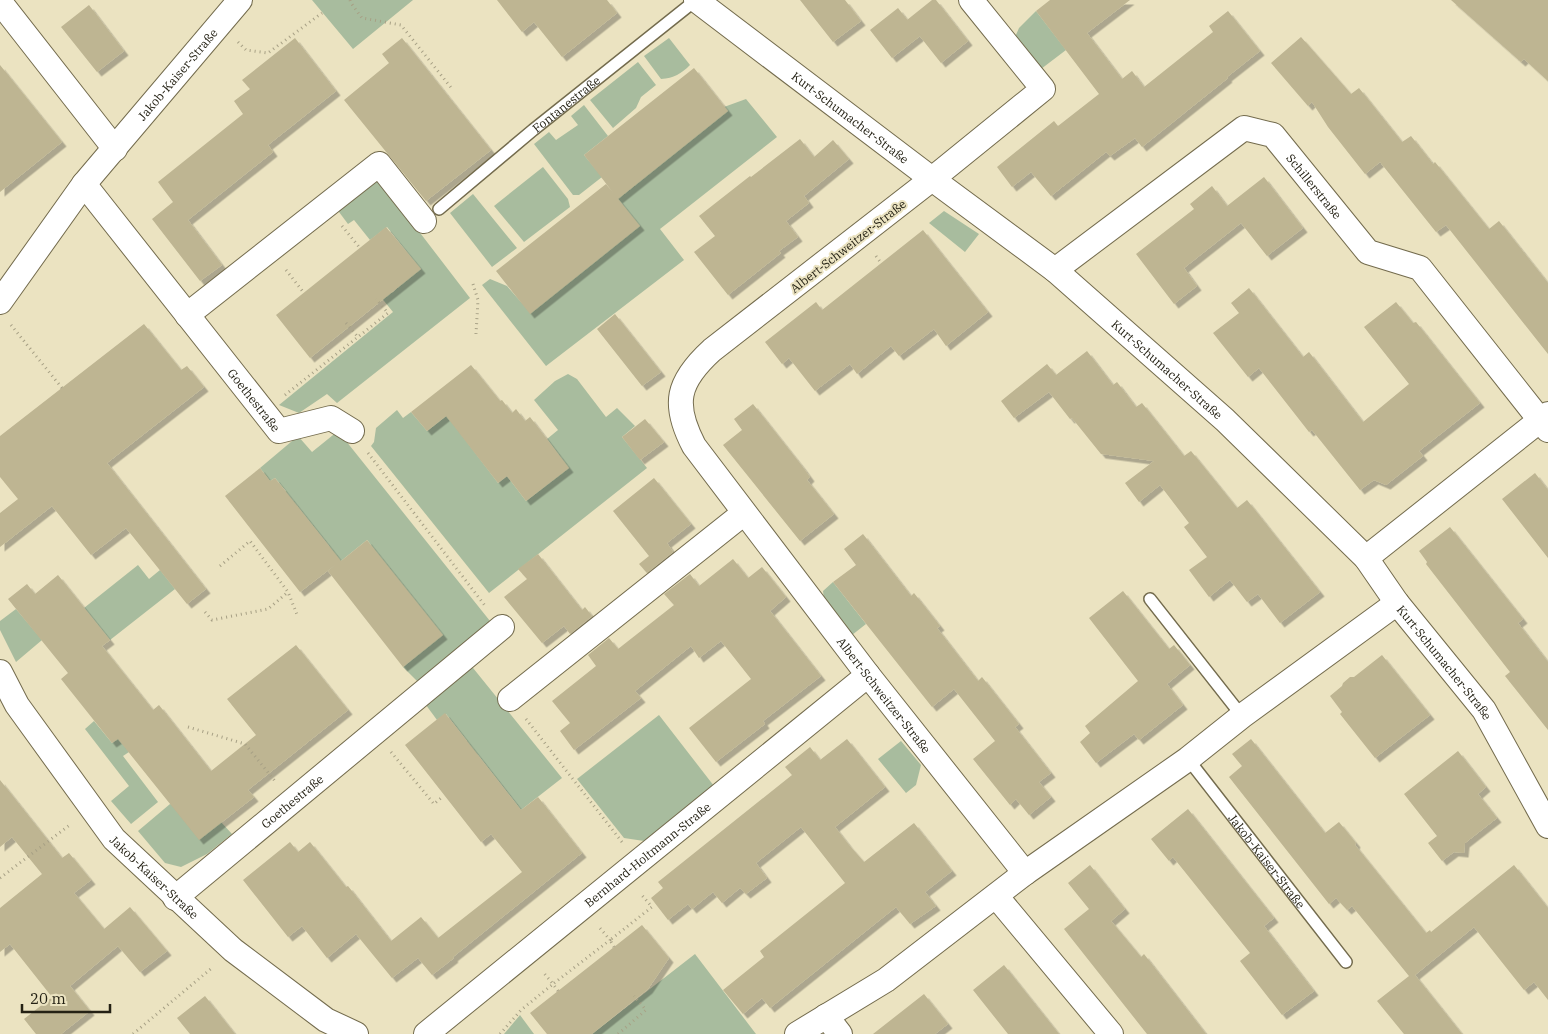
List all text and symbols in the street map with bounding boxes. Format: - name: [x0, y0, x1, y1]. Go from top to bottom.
- street label: Jakob-Kaiser-Straße: [134, 25, 220, 123]
- street label: Kurt-Schumacher-Straße: [789, 68, 912, 166]
- street label: Fontanestraße: [529, 72, 603, 135]
- street label: Schillerstraße: [1284, 150, 1345, 222]
- street label: Albert-Schweitzer-Straße: [787, 196, 909, 296]
- street label: Kurt-Schumacher-Straße: [1109, 316, 1226, 422]
- street label: Goethestraße: [225, 365, 284, 434]
- street label: Kurt-Schumacher-Straße: [1394, 602, 1495, 722]
- street label: Albert-Schweitzer-Straße: [834, 634, 934, 756]
- street label: Goethestraße: [258, 771, 326, 831]
- street label: Bernhard-Holtmann-Straße: [581, 799, 713, 910]
- street label: Jakob-Kaiser-Straße: [1226, 811, 1309, 911]
- street label: Jakob-Kaiser-Straße: [107, 832, 202, 922]
- scale bar: [22, 982, 110, 1014]
- text: 20 m: [30, 989, 66, 1008]

